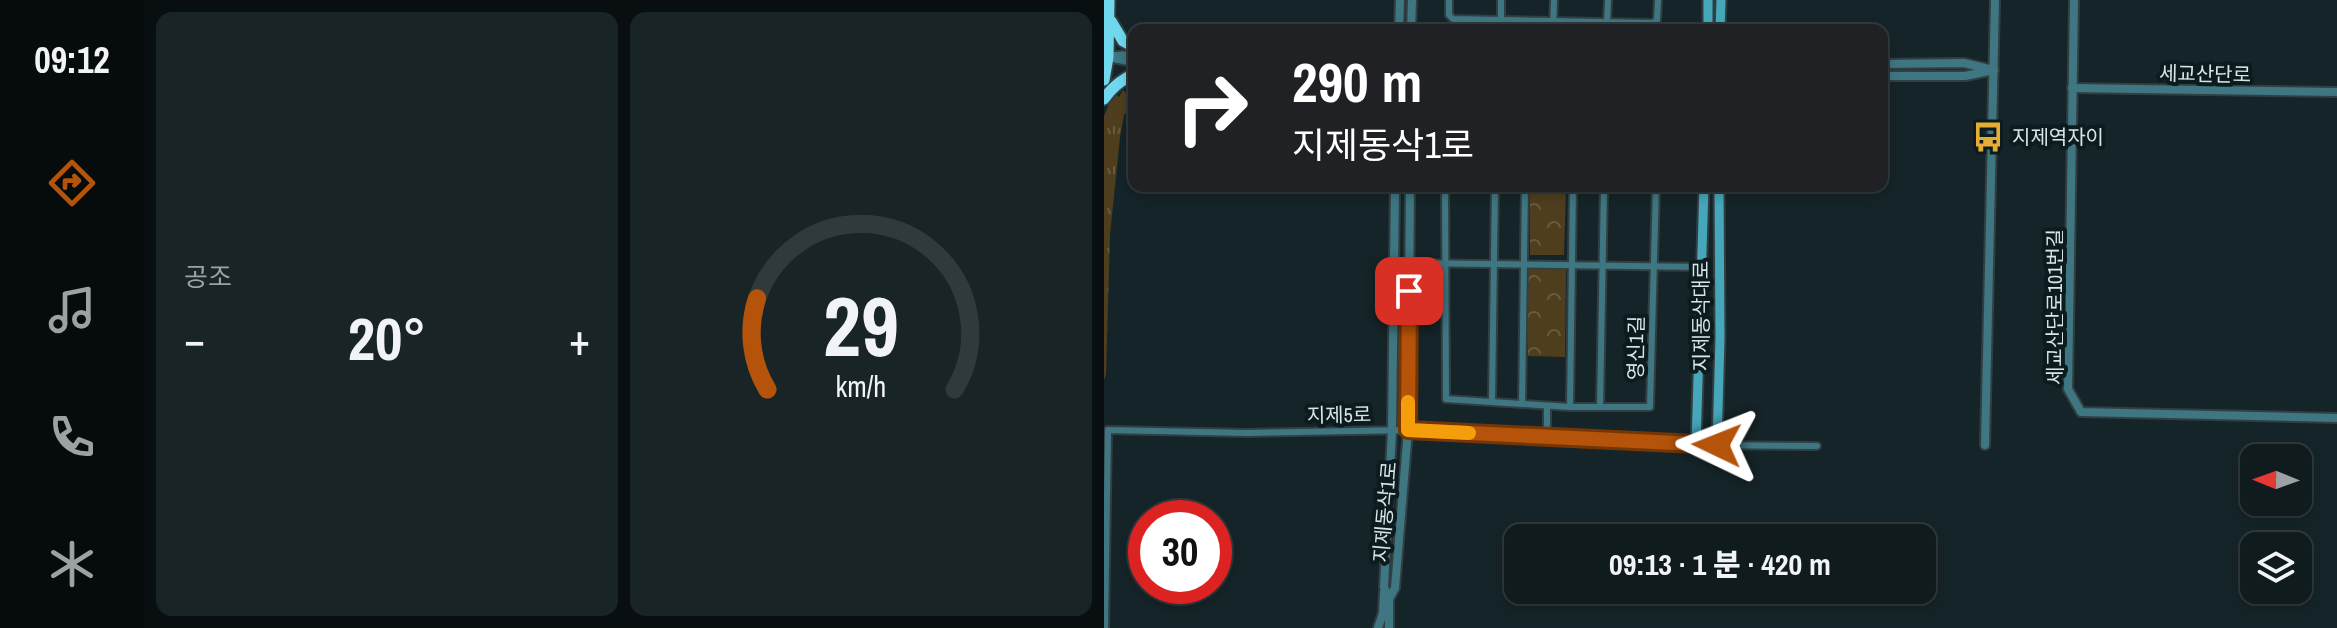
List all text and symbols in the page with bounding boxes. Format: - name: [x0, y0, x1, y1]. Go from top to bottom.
- text: 09:12: [34, 36, 110, 84]
- text: 290 m: [1292, 44, 1422, 119]
- icon: right: [1160, 56, 1264, 160]
- street label: 세교산단로: [2159, 59, 2251, 88]
- bus stop icon: 지제역자이: [1971, 120, 2005, 154]
- text: 지제동삭1로: [1292, 121, 1474, 169]
- place label: 지제역자이: [2012, 123, 2104, 150]
- icon: directions: [44, 155, 100, 211]
- street label: 세교산단로101번길: [2041, 229, 2068, 385]
- pin: [1375, 257, 1443, 325]
- text: 공조: [184, 259, 232, 294]
- street label: 지제동삭대로: [1687, 261, 1714, 371]
- icon: arrive: [1387, 269, 1431, 313]
- text: 29: [823, 270, 899, 382]
- icon: music: [44, 282, 100, 338]
- text: 20°: [348, 298, 426, 379]
- text: −: [184, 309, 205, 369]
- text: +: [569, 309, 590, 369]
- street label: 영신1길: [1621, 316, 1650, 380]
- text: km/h: [836, 367, 886, 406]
- street label: 지제5로: [1307, 400, 1371, 429]
- position arrow: [1675, 403, 1759, 487]
- icon: phone: [44, 409, 100, 465]
- north arrow: [2240, 444, 2312, 516]
- map controls: [2240, 444, 2312, 604]
- street label: 지제동삭1로: [1367, 460, 1402, 564]
- speed limit sign: 30: [1128, 500, 1232, 604]
- button: layers: [2240, 532, 2312, 604]
- icon: climate: [44, 536, 100, 592]
- text: 09:13 · 1 분 · 420 m: [1609, 544, 1831, 584]

